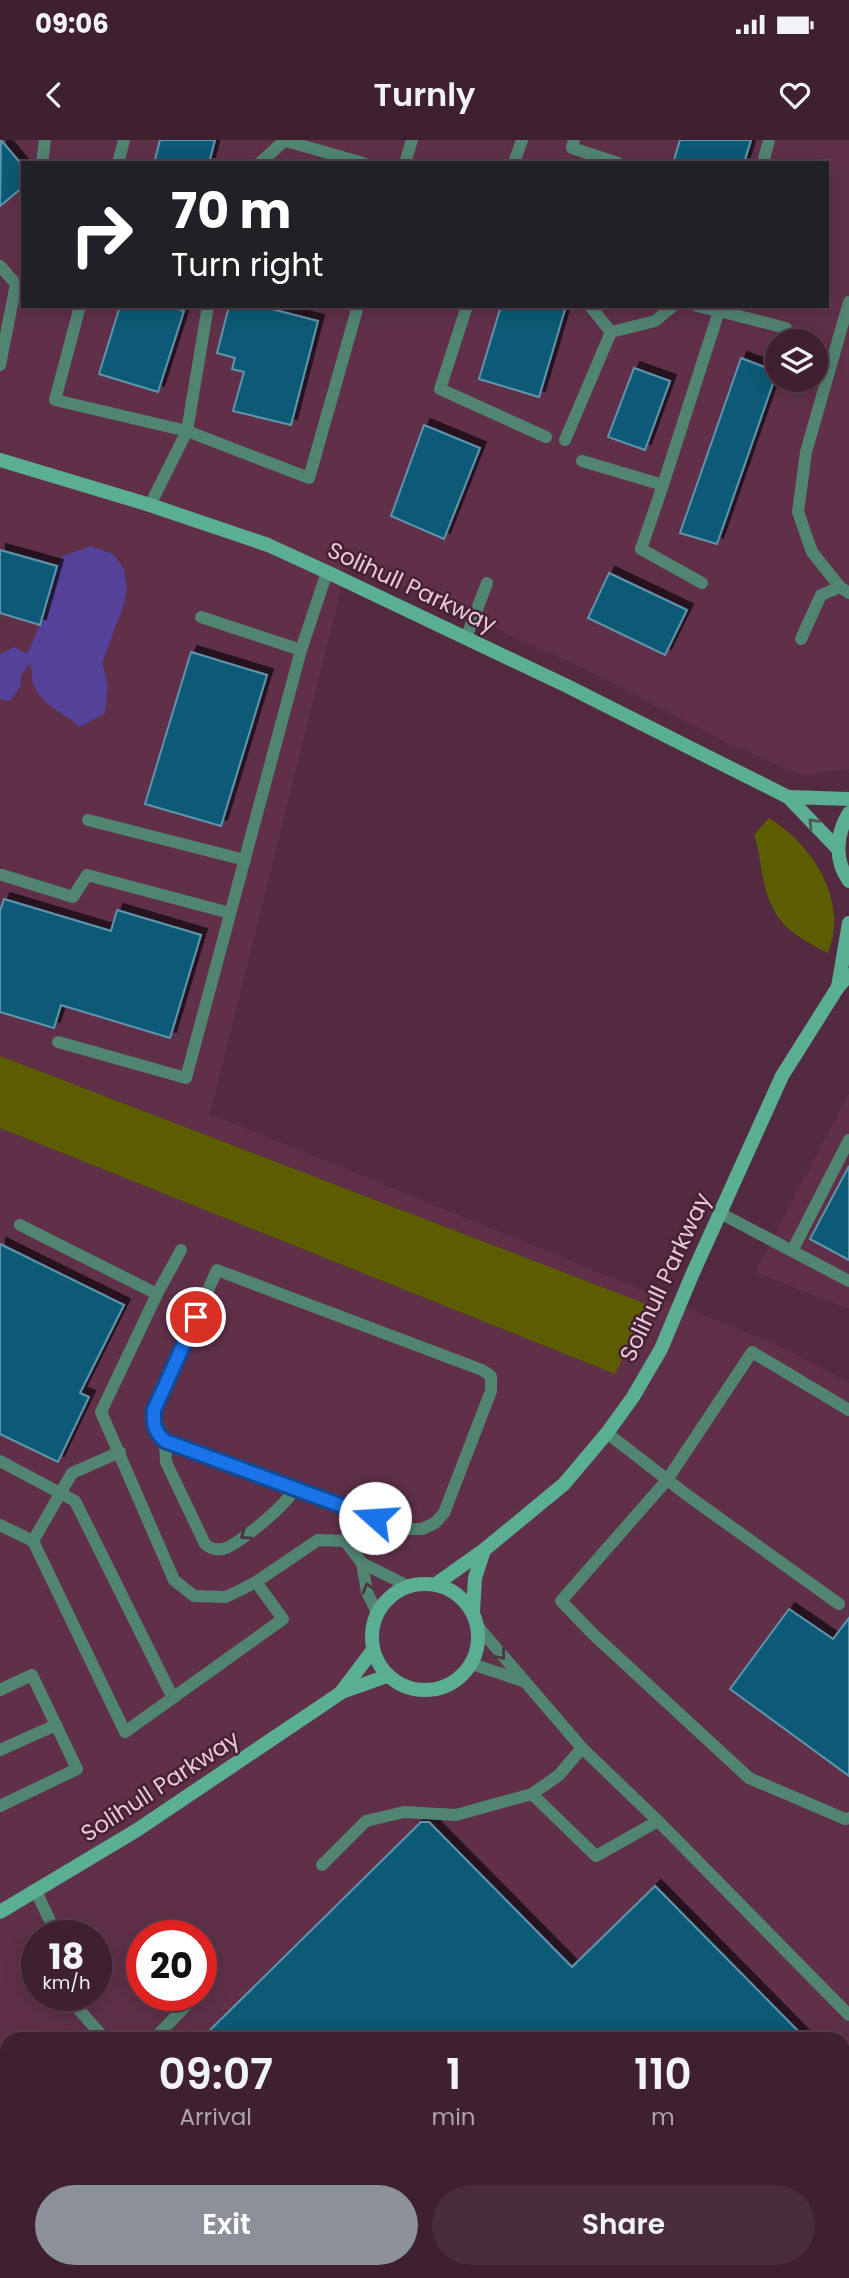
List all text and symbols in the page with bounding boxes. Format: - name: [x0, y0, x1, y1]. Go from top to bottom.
- text: 09:06: [35, 6, 109, 42]
- text: Turnly: [374, 72, 475, 117]
- icon: back: [35, 76, 73, 114]
- icon: heart: [776, 76, 814, 114]
- text: 70 m: [171, 177, 291, 245]
- icon: right: [56, 189, 147, 280]
- text: Turn right: [171, 242, 323, 287]
- map controls: [765, 329, 828, 392]
- button: layers: [765, 329, 828, 392]
- street label: Solihull Parkway: [322, 534, 502, 640]
- one-way arrow: [808, 819, 821, 832]
- street label: Solihull Parkway: [612, 1187, 718, 1367]
- pin: [166, 1287, 226, 1347]
- icon: arrive: [177, 1298, 215, 1336]
- position arrow: [338, 1481, 412, 1555]
- one-way arrow: [240, 1527, 253, 1539]
- one-way arrow: [361, 1582, 376, 1594]
- one-way arrow: [493, 1646, 505, 1659]
- street label: Solihull Parkway: [75, 1723, 246, 1849]
- speed limit sign: 20: [126, 1920, 217, 2011]
- text: 18: [49, 1932, 84, 1981]
- text: km/h: [43, 1970, 90, 1995]
- text: 09:07: [158, 2045, 273, 2104]
- text: 1: [446, 2045, 461, 2104]
- text: 110: [634, 2045, 692, 2104]
- text: Arrival: [180, 2101, 252, 2133]
- text: min: [432, 2101, 476, 2133]
- text: m: [651, 2101, 675, 2133]
- button: Exit: [35, 2185, 418, 2265]
- button: Share: [432, 2185, 815, 2265]

